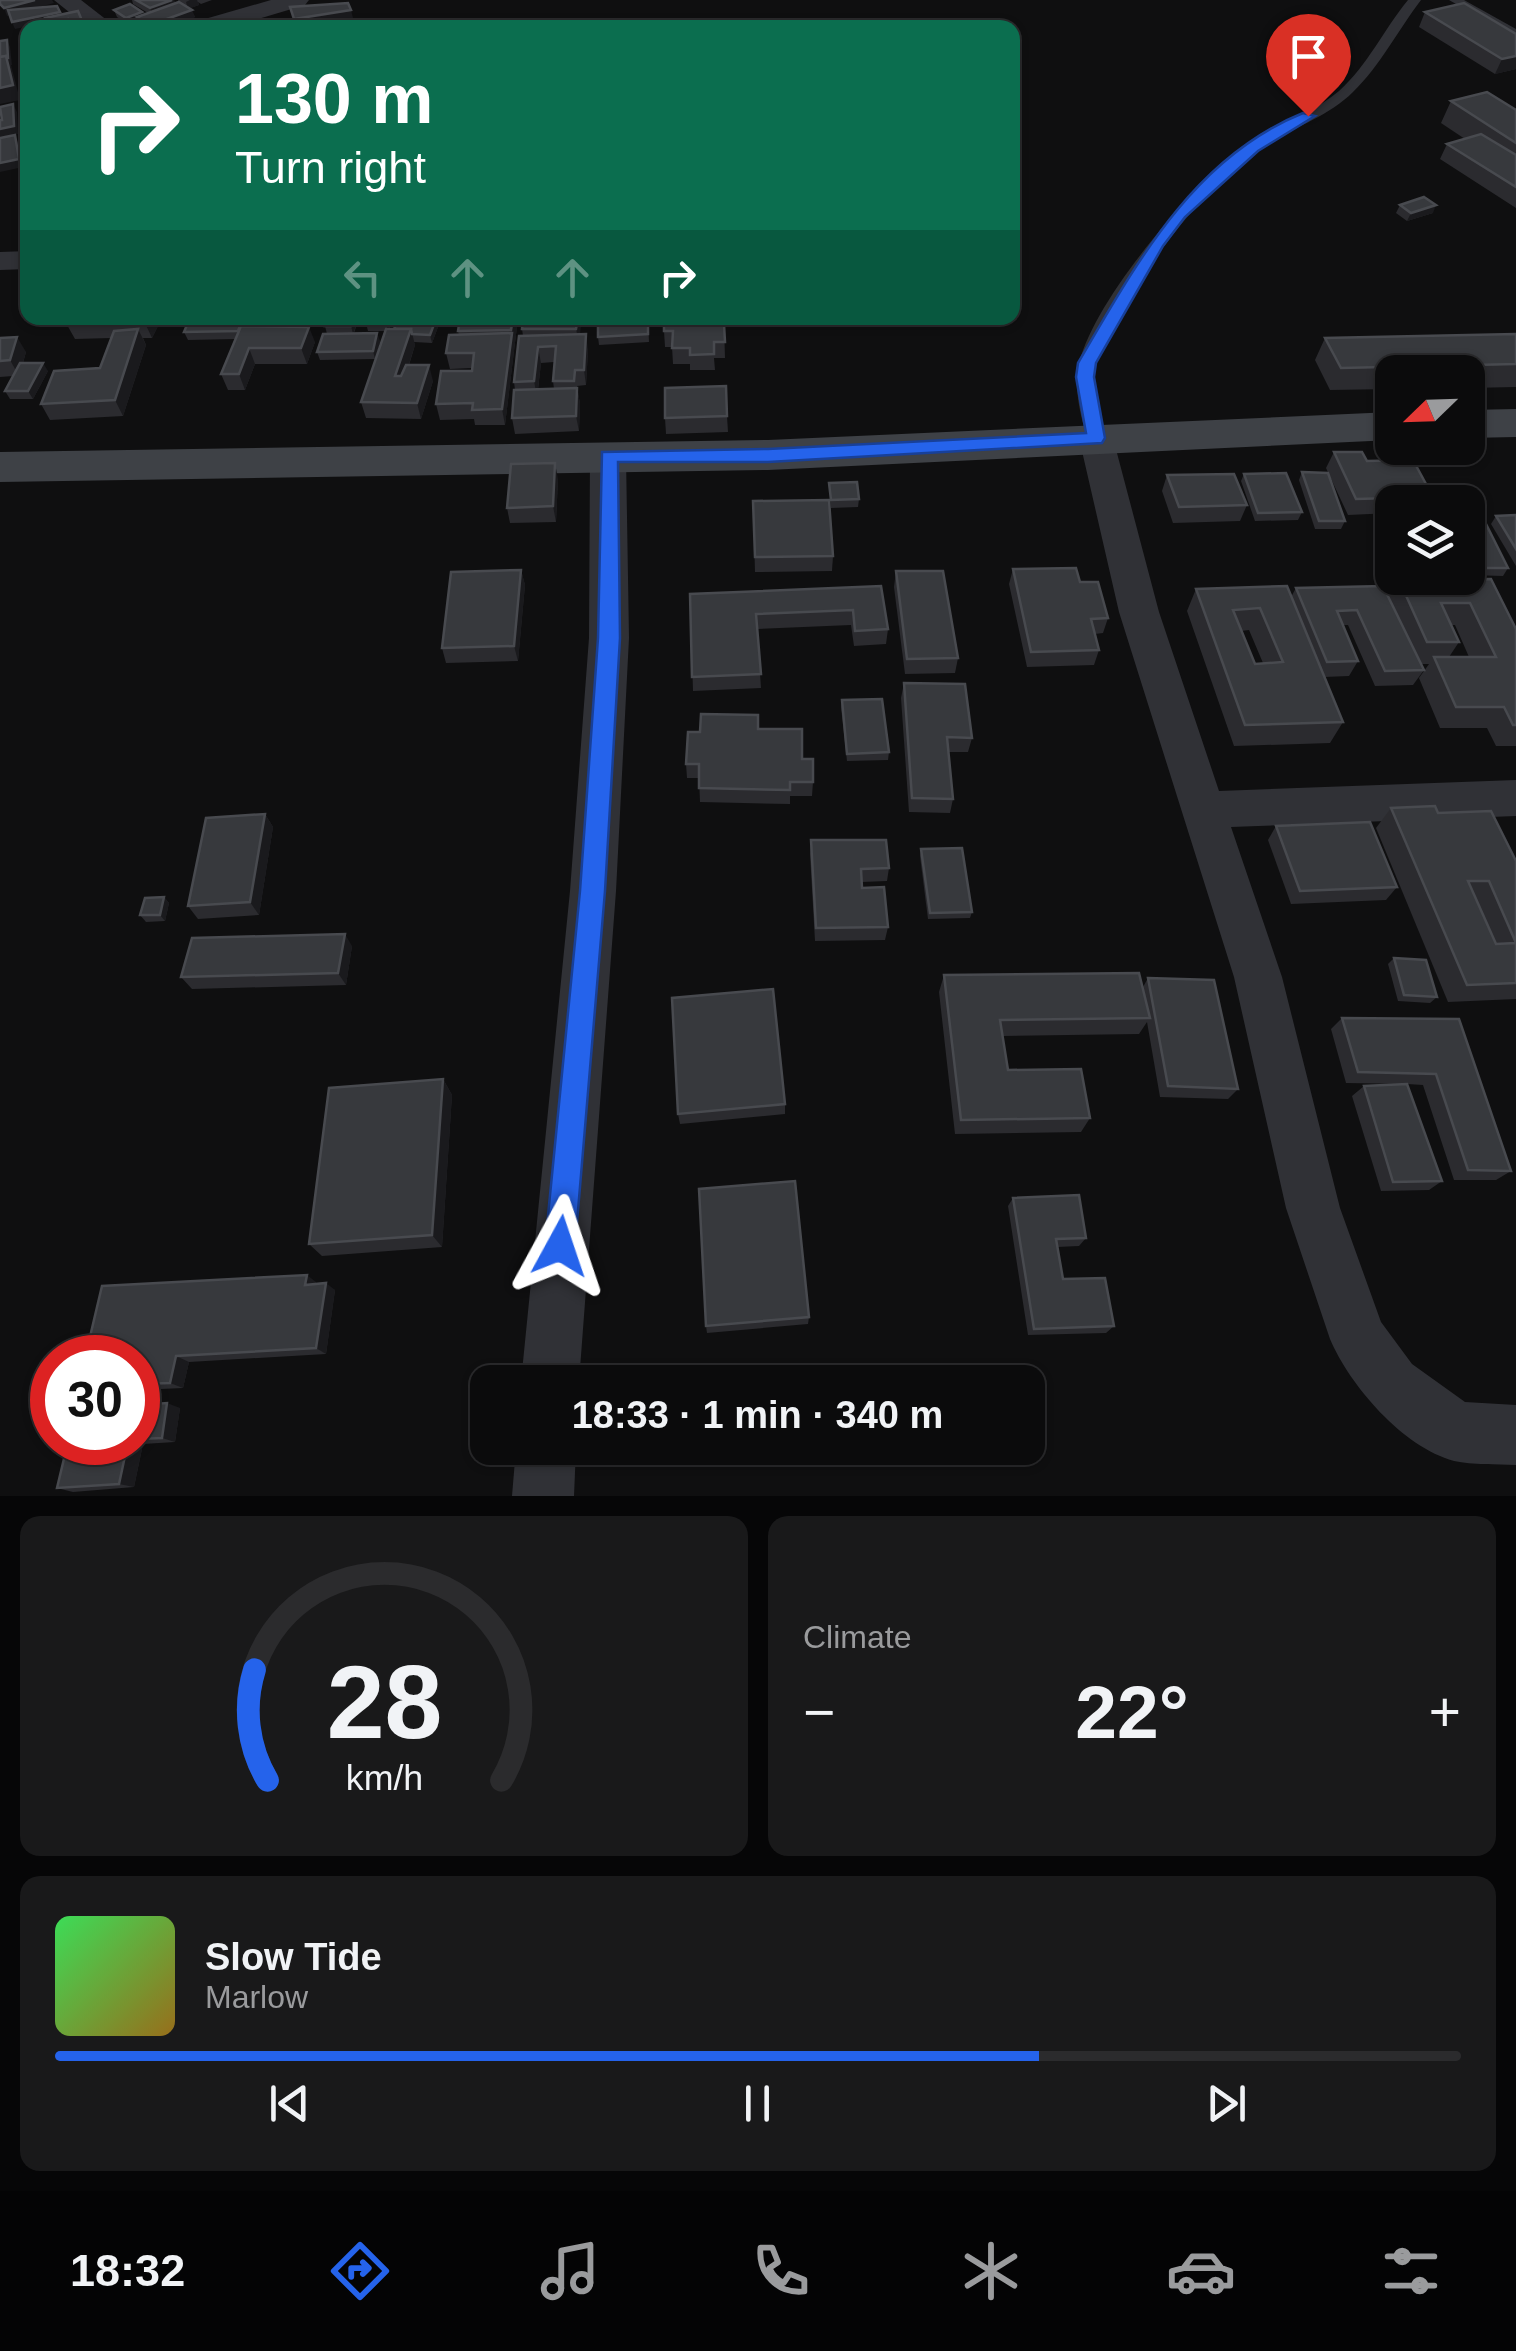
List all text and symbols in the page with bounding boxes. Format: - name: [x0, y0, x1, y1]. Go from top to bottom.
- pin: [1266, 14, 1351, 117]
- icon: arrive: [1281, 29, 1336, 84]
- icon: right: [70, 60, 200, 190]
- text: 130 m: [235, 60, 433, 138]
- text: Turn right: [235, 142, 426, 193]
- icon: left: [335, 250, 390, 305]
- icon: ahead: [440, 250, 495, 305]
- icon: ahead: [545, 250, 600, 305]
- icon: right: [650, 250, 705, 305]
- north arrow: [1375, 355, 1485, 465]
- map controls: [1375, 355, 1485, 595]
- button: layers: [1375, 485, 1485, 595]
- position arrow: [508, 1194, 612, 1298]
- speed limit sign: 30: [30, 1335, 160, 1465]
- text: 18:33 · 1 min · 340 m: [572, 1394, 943, 1436]
- text: Climate: [803, 1619, 911, 1655]
- text: 28: [326, 1644, 442, 1760]
- text: 22°: [1075, 1670, 1189, 1754]
- text: −: [803, 1681, 835, 1743]
- text: +: [1429, 1681, 1461, 1743]
- text: km/h: [345, 1758, 423, 1798]
- text: Slow Tide: [205, 1936, 382, 1978]
- text: Marlow: [205, 1979, 308, 2015]
- icon: previous: [262, 2076, 317, 2131]
- icon: pause: [730, 2076, 785, 2131]
- icon: next: [1199, 2076, 1254, 2131]
- icon: directions: [325, 2236, 395, 2306]
- icon: music: [535, 2236, 605, 2306]
- icon: phone: [746, 2236, 816, 2306]
- icon: climate: [956, 2236, 1026, 2306]
- icon: car: [1166, 2236, 1236, 2306]
- icon: filters: [1376, 2236, 1446, 2306]
- text: 18:32: [70, 2245, 185, 2296]

